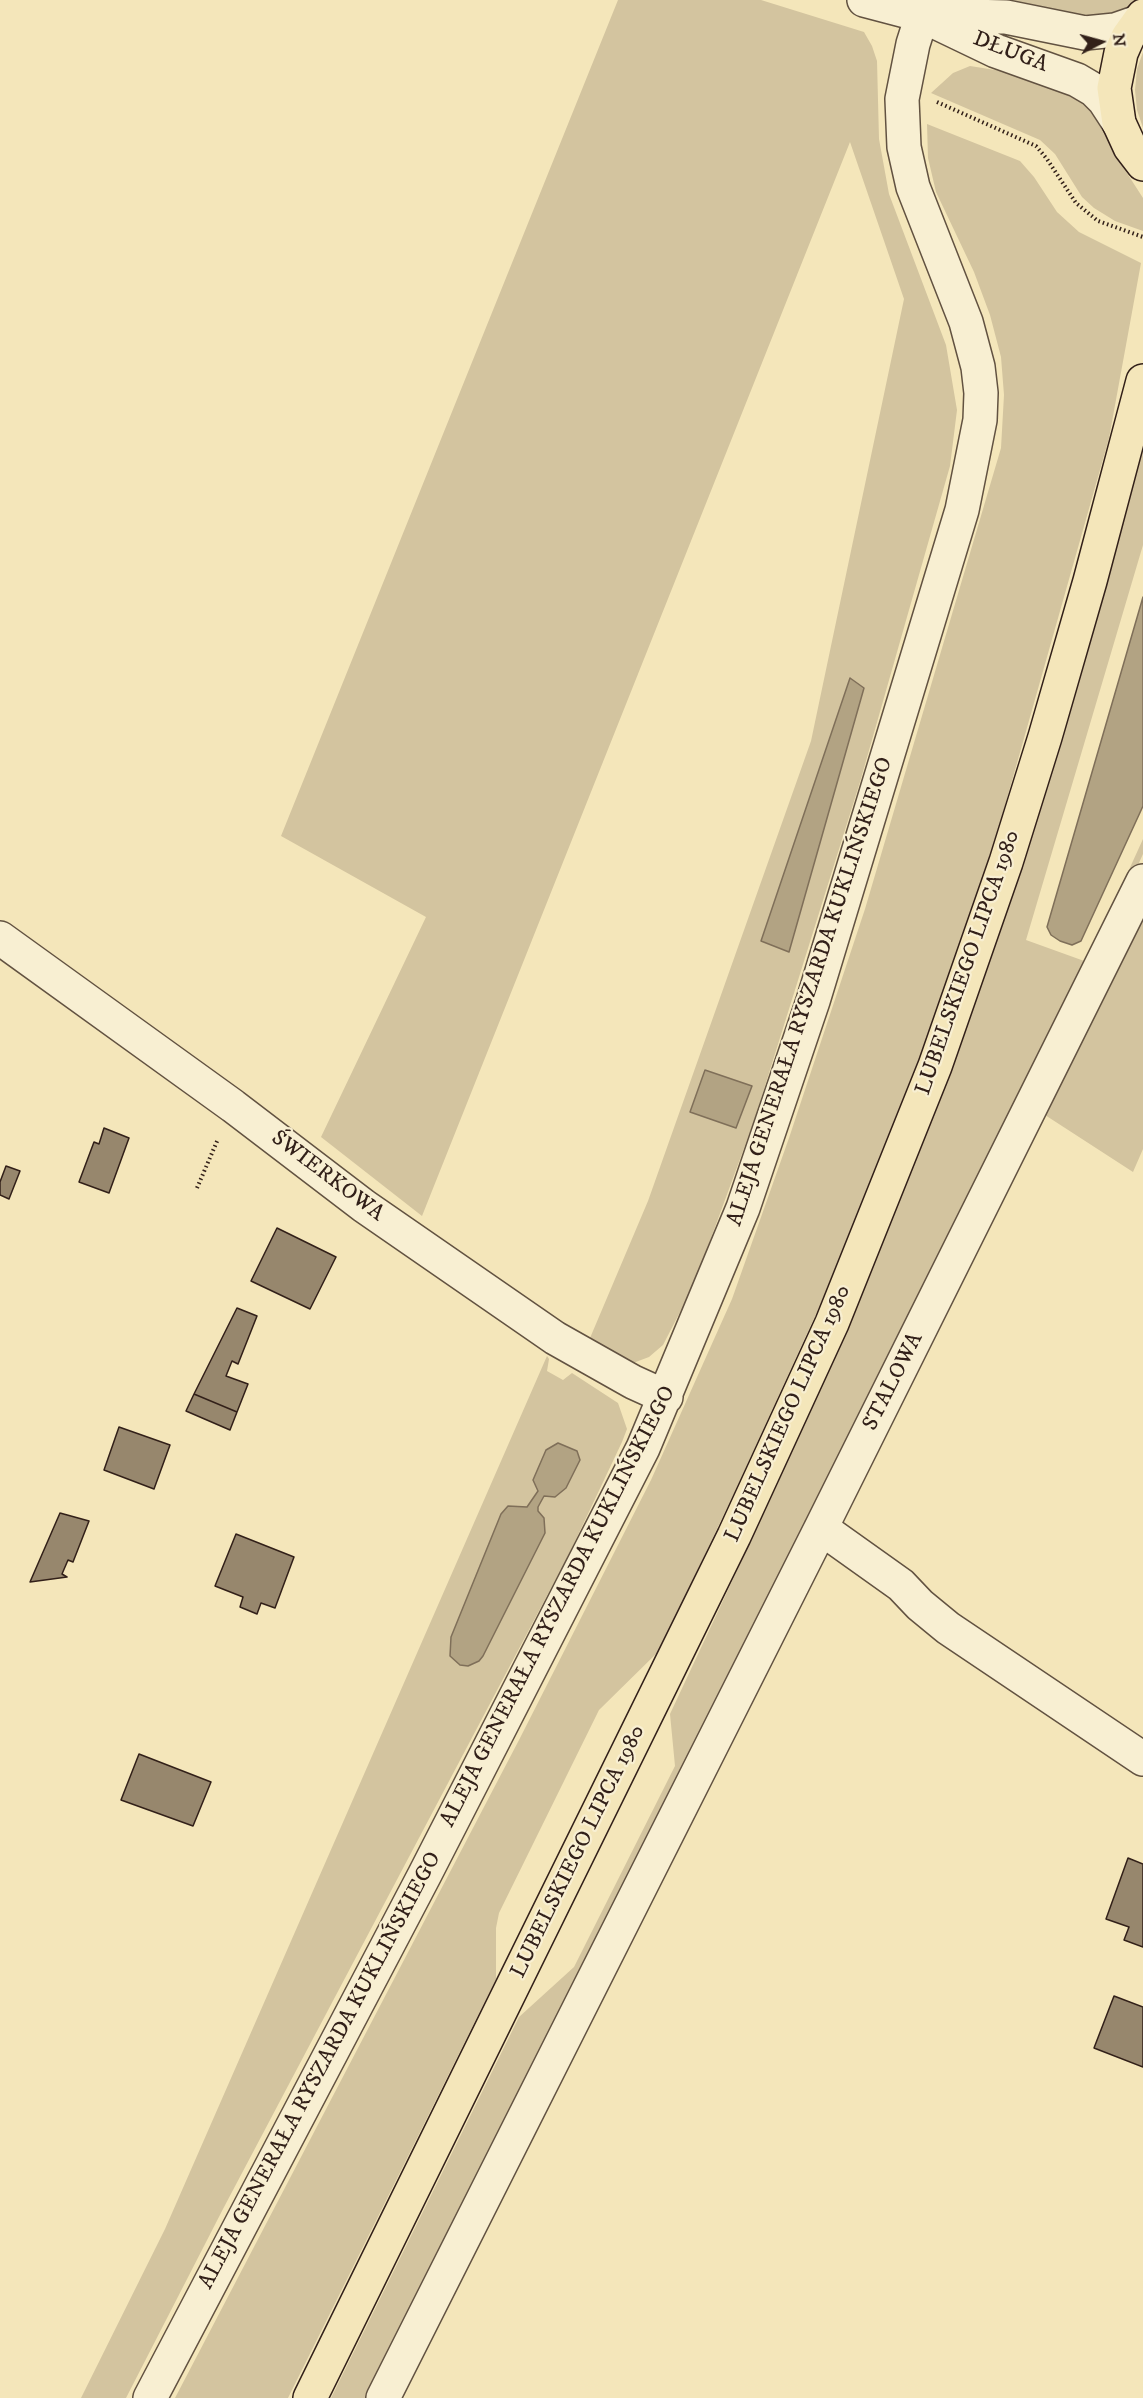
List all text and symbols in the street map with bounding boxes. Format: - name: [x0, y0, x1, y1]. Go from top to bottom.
- north arrow: [1071, 12, 1131, 72]
- street label: DŁUGA: [969, 27, 1051, 79]
- text: N: [1108, 33, 1130, 48]
- street label: ALEJA GENERAŁA RYSZARDA KUKLIŃSKIEGO: [723, 754, 899, 1230]
- street label: LUBELSKIEGO LIPCA 1980: [911, 827, 1027, 1099]
- street label: ŚWIERKOWA: [265, 1126, 389, 1228]
- street label: LUBELSKIEGO LIPCA 1980: [720, 1282, 858, 1546]
- street label: STALOWA: [858, 1329, 930, 1435]
- street label: ALEJA GENERAŁA RYSZARDA KUKLIŃSKIEGO: [436, 1382, 682, 1832]
- street label: LUBELSKIEGO LIPCA 1980: [506, 1721, 652, 1983]
- street label: ALEJA GENERAŁA RYSZARDA KUKLIŃSKIEGO: [194, 1848, 448, 2294]

